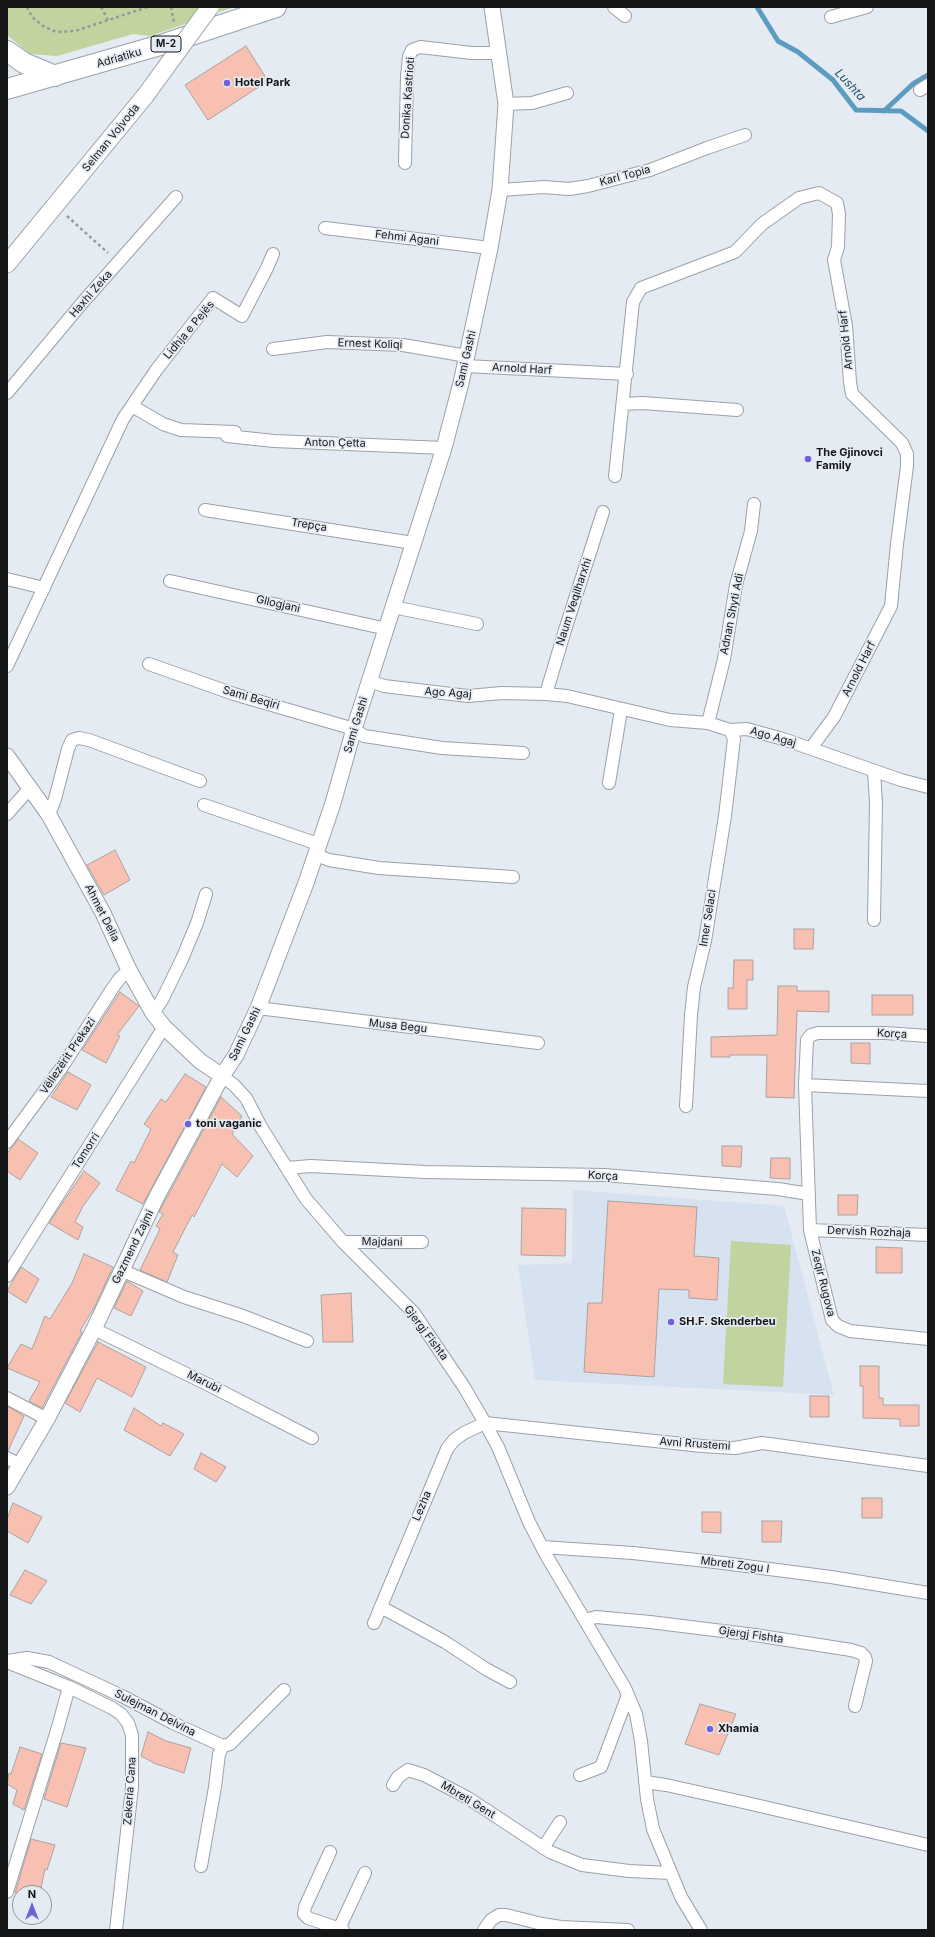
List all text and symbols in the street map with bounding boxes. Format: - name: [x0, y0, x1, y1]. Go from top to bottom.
- road number: M-2: [151, 36, 181, 52]
- street label: Adriatiku: [95, 45, 143, 71]
- street label: Donika Kastrioti: [399, 57, 417, 139]
- water label: Lushta: [832, 66, 868, 104]
- place label: Hotel Park: [235, 76, 290, 90]
- marker: Hotel Park: [222, 78, 232, 88]
- street label: Selman Vojvoda: [80, 101, 142, 175]
- street label: Karl Topia: [598, 163, 652, 189]
- street label: Fehmi Agani: [374, 228, 440, 248]
- street label: Haxhi Zeka: [67, 268, 115, 320]
- street label: Lidhja e Pejës: [161, 298, 217, 362]
- street label: Arnold Harf: [836, 309, 856, 371]
- street label: Sami Gashi: [453, 329, 479, 389]
- street label: Ernest Koliqi: [337, 336, 403, 352]
- street label: Arnold Harf: [492, 361, 552, 377]
- street label: Anton Çetta: [304, 436, 366, 450]
- place label: The Gjinovci Family: [816, 446, 883, 472]
- marker: The Gjinovci Family: [803, 454, 813, 464]
- street label: Trepça: [290, 516, 328, 534]
- street label: Naum Veqilharxhi: [554, 557, 594, 647]
- street label: Adnan Shyti Adi: [718, 572, 746, 656]
- street label: Gllogjani: [255, 593, 301, 615]
- street label: Arnold Harf: [839, 639, 879, 699]
- street label: Sami Beqiri: [221, 684, 281, 712]
- street label: Ago Agaj: [424, 685, 472, 701]
- street label: Sami Gashi: [341, 695, 371, 755]
- street label: Ago Agaj: [748, 724, 798, 750]
- street label: Ahmet Delia: [82, 882, 122, 944]
- street label: Imer Selaci: [697, 889, 719, 947]
- street label: Sami Gashi: [226, 1005, 264, 1063]
- street label: Vëllezërit Prekazi: [38, 1015, 98, 1097]
- street label: Musa Begu: [368, 1016, 428, 1036]
- street label: Korça: [877, 1027, 907, 1041]
- place label: toni vaganic: [196, 1117, 262, 1131]
- marker: toni vaganic: [183, 1119, 193, 1129]
- street label: Tomorri: [69, 1130, 103, 1172]
- street label: Korça: [588, 1169, 618, 1183]
- street label: Gazmend Zajmi: [109, 1208, 157, 1286]
- street label: Dervish Rozhaja: [827, 1224, 911, 1240]
- street label: Majdani: [361, 1235, 403, 1249]
- street label: Zeqir Rugova: [808, 1248, 838, 1318]
- street label: Gjergj Fishta: [401, 1303, 451, 1363]
- place label: SH.F. Skenderbeu: [679, 1315, 776, 1329]
- marker: SH.F. Skenderbeu: [666, 1317, 676, 1327]
- street label: Marubi: [185, 1368, 223, 1396]
- street label: Avni Rrustemi: [659, 1435, 731, 1453]
- street label: Lezha: [410, 1489, 434, 1523]
- street label: Mbreti Zogu I: [700, 1554, 770, 1576]
- street label: Gjergj Fishta: [718, 1624, 784, 1646]
- street label: Sulejman Delvina: [112, 1687, 198, 1739]
- place label: Xhamia: [718, 1722, 759, 1736]
- marker: Xhamia: [705, 1724, 715, 1734]
- street label: Zekeria Cana: [121, 1756, 139, 1826]
- street label: Mbreti Gent: [438, 1779, 498, 1821]
- north arrow: [12, 1885, 52, 1925]
- text: N: [28, 1887, 36, 1901]

